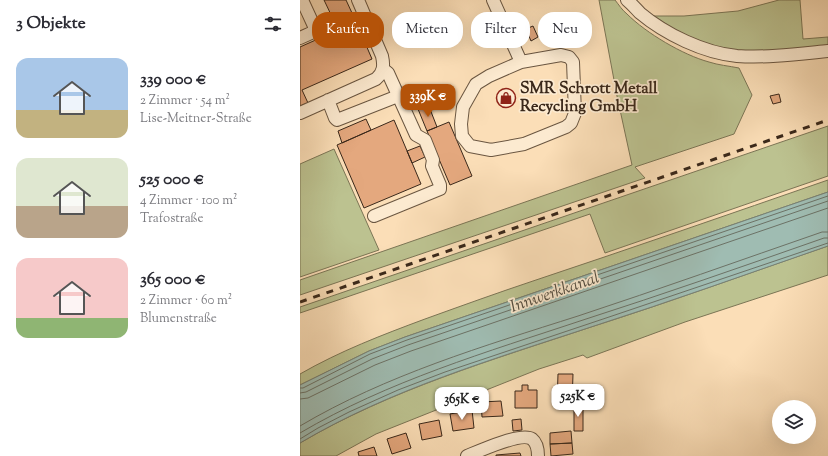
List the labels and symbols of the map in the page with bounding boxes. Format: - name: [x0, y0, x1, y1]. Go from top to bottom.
- place label: SMR Schrott Metall Recycling GmbH: [520, 78, 658, 119]
- pin: 339K €: [395, 84, 461, 118]
- shop icon: SMR Schrott Metall Recycling GmbH: [495, 87, 517, 109]
- water label: Innwerkkanal: [507, 267, 603, 319]
- pin: 525K €: [545, 384, 611, 418]
- pin: 365K €: [429, 387, 495, 421]

